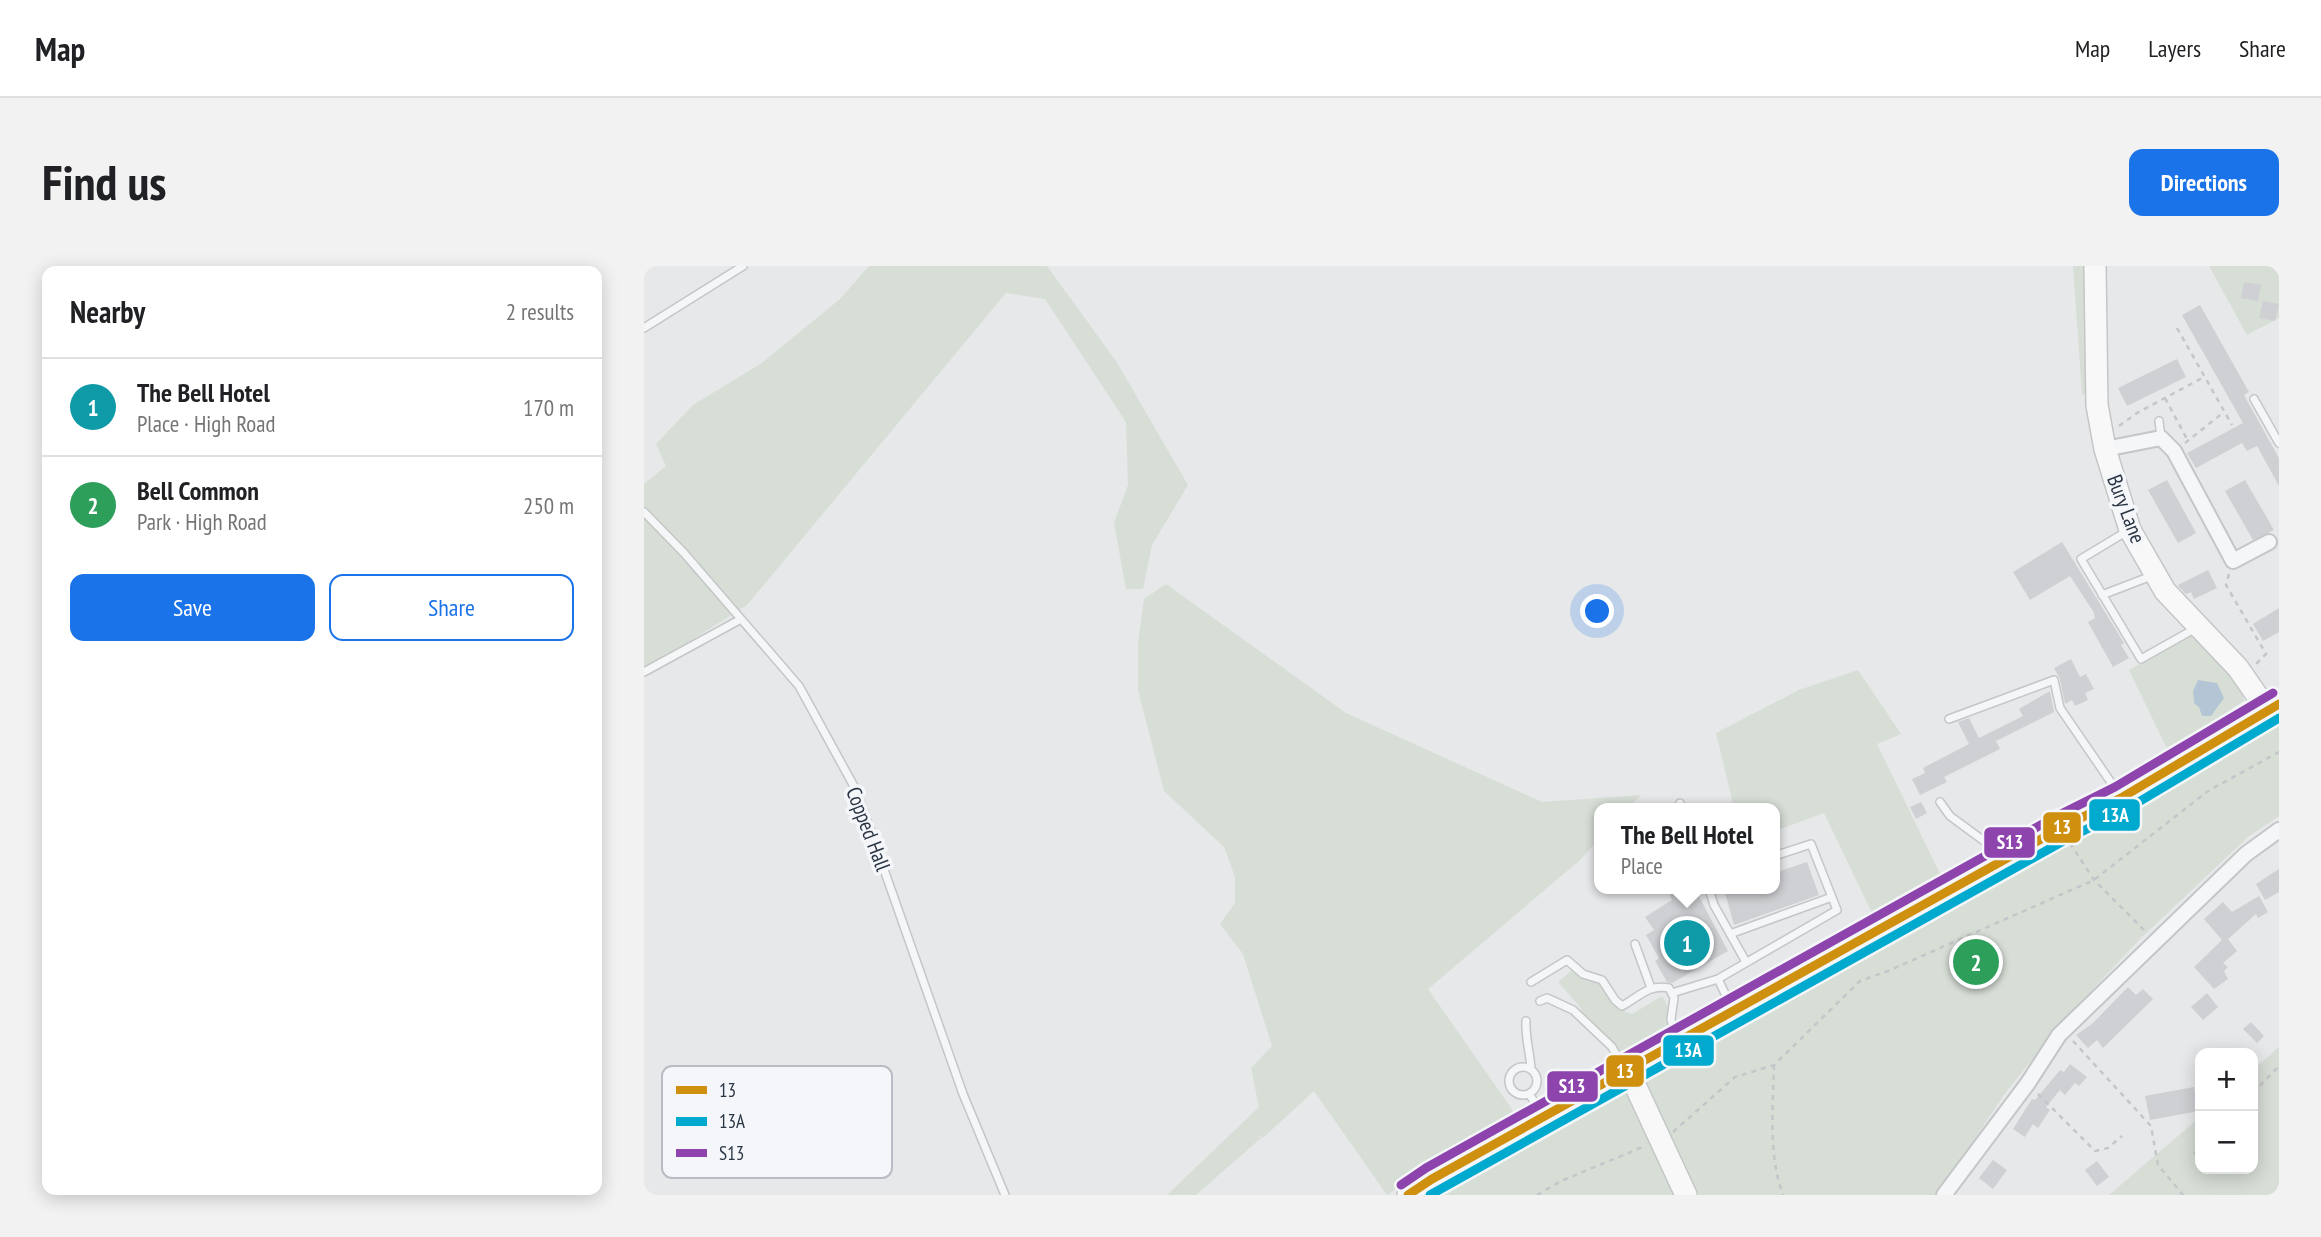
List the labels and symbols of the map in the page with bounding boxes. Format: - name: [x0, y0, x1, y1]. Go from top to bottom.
- street label: Bury Lane: [2101, 471, 2152, 547]
- your location: [1580, 594, 1614, 628]
- street label: Copped Hall: [840, 783, 897, 875]
- line badge: 13A: [2088, 798, 2141, 832]
- text: 13A: [2101, 803, 2129, 827]
- line badge: 13: [2042, 811, 2082, 844]
- text: 13: [2053, 815, 2071, 839]
- line badge: S13: [1983, 826, 2036, 859]
- text: S13: [1997, 830, 2023, 854]
- pin: 1: [1664, 917, 1710, 969]
- pin: 2: [1953, 936, 1999, 988]
- line badge: 13A: [1662, 1034, 1715, 1067]
- text: 13A: [1674, 1038, 1702, 1062]
- line badge: 13: [1605, 1054, 1645, 1088]
- text: 13: [1616, 1059, 1634, 1083]
- legend: [662, 1066, 892, 1178]
- line badge: S13: [1546, 1070, 1599, 1103]
- text: S13: [1559, 1074, 1585, 1098]
- text: 13: [719, 1078, 736, 1102]
- text: 13A: [719, 1109, 745, 1133]
- text: S13: [719, 1141, 744, 1165]

